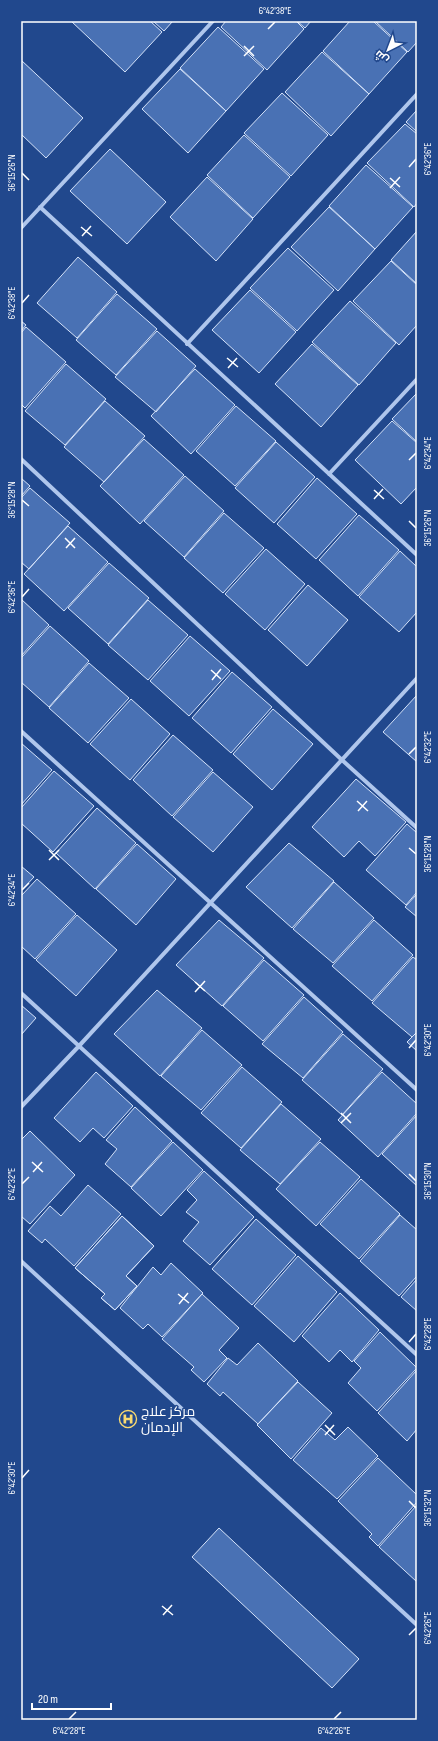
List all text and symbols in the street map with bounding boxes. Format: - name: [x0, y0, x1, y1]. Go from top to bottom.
- text: 6°42'38"E: [259, 5, 291, 17]
- north arrow: [368, 30, 408, 70]
- text: ش: [372, 48, 391, 67]
- text: 6°42'36"E: [422, 143, 434, 175]
- text: 36°15'26"N: [6, 154, 18, 192]
- text: 6°42'38"E: [6, 287, 18, 319]
- text: 6°42'34"E: [422, 437, 434, 469]
- text: 36°15'28"N: [6, 481, 18, 519]
- text: 36°15'26"N: [422, 509, 434, 547]
- text: 6°42'36"E: [6, 581, 18, 613]
- text: 6°42'32"E: [422, 731, 434, 763]
- text: 36°15'28"N: [422, 835, 434, 873]
- text: 6°42'34"E: [6, 874, 18, 906]
- text: 6°42'30"E: [422, 1024, 434, 1056]
- text: 36°15'30"N: [422, 1162, 434, 1200]
- text: 6°42'32"E: [6, 1168, 18, 1200]
- text: 6°42'28"E: [422, 1318, 434, 1350]
- place label: مركز علاج الإدمان: [141, 1403, 195, 1436]
- hospital icon: مركز علاج الإدمان: [118, 1409, 138, 1429]
- text: 6°42'30"E: [6, 1462, 18, 1494]
- text: 36°15'32"N: [422, 1490, 434, 1526]
- text: 6°42'26"E: [422, 1612, 434, 1644]
- scale bar: [32, 1685, 111, 1711]
- text: 20 m: [38, 1692, 58, 1707]
- text: 6°42'28"E: [53, 1725, 85, 1737]
- text: 6°42'26"E: [318, 1725, 350, 1737]

